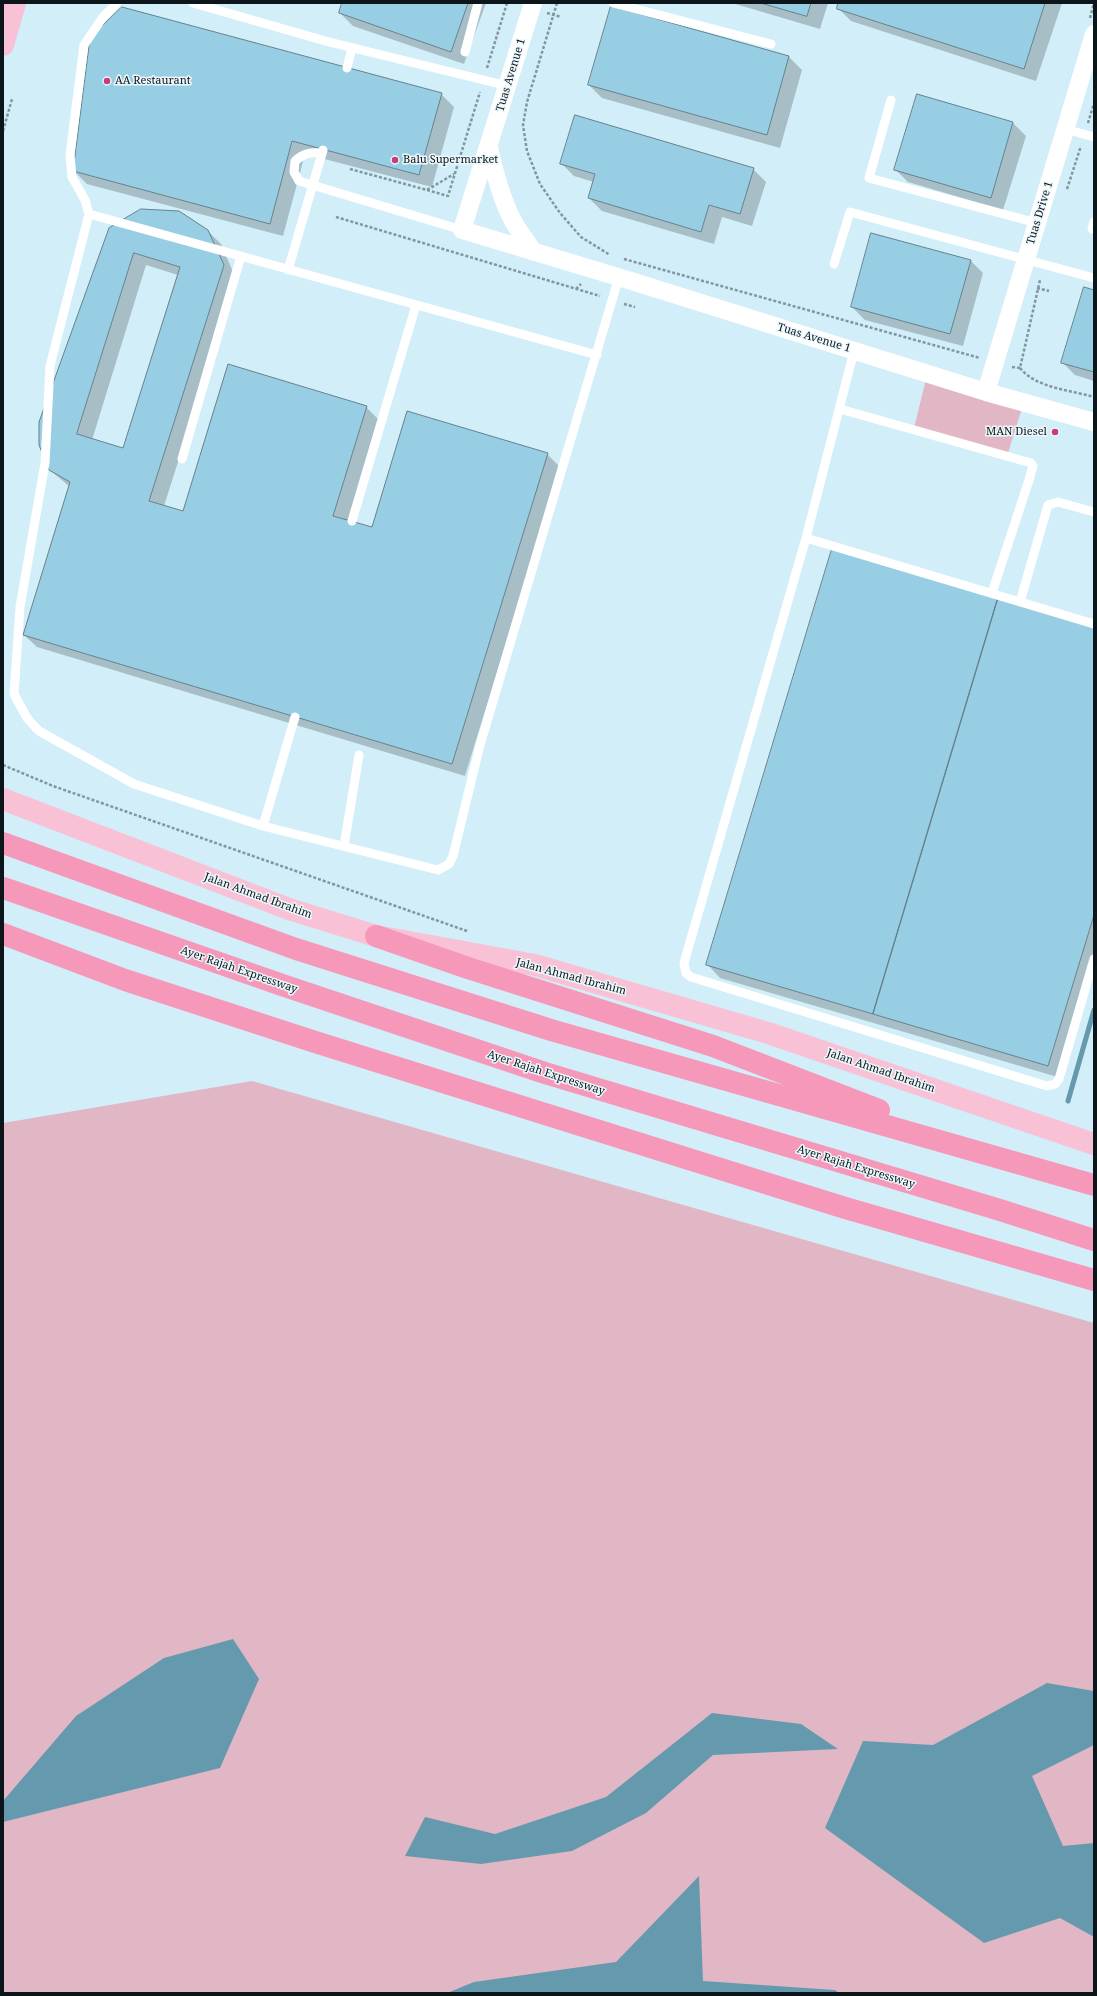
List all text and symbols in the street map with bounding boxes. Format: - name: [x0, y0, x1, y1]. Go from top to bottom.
- street label: Tuas Avenue 1: [494, 37, 528, 113]
- place label: AA Restaurant: [115, 74, 191, 88]
- marker: AA Restaurant: [102, 76, 112, 86]
- place label: Balu Supermarket: [403, 153, 498, 167]
- marker: Balu Supermarket: [390, 155, 400, 165]
- street label: Tuas Drive 1: [1024, 180, 1056, 246]
- street label: Tuas Avenue 1: [776, 321, 852, 355]
- place label: MAN Diesel: [986, 425, 1047, 439]
- marker: MAN Diesel: [1050, 427, 1060, 437]
- street label: Jalan Ahmad Ibrahim: [202, 870, 314, 922]
- street label: Ayer Rajah Expressway: [179, 944, 299, 996]
- street label: Jalan Ahmad Ibrahim: [514, 956, 628, 998]
- street label: Jalan Ahmad Ibrahim: [825, 1046, 937, 1096]
- street label: Ayer Rajah Expressway: [486, 1048, 606, 1098]
- street label: Ayer Rajah Expressway: [795, 1143, 917, 1191]

